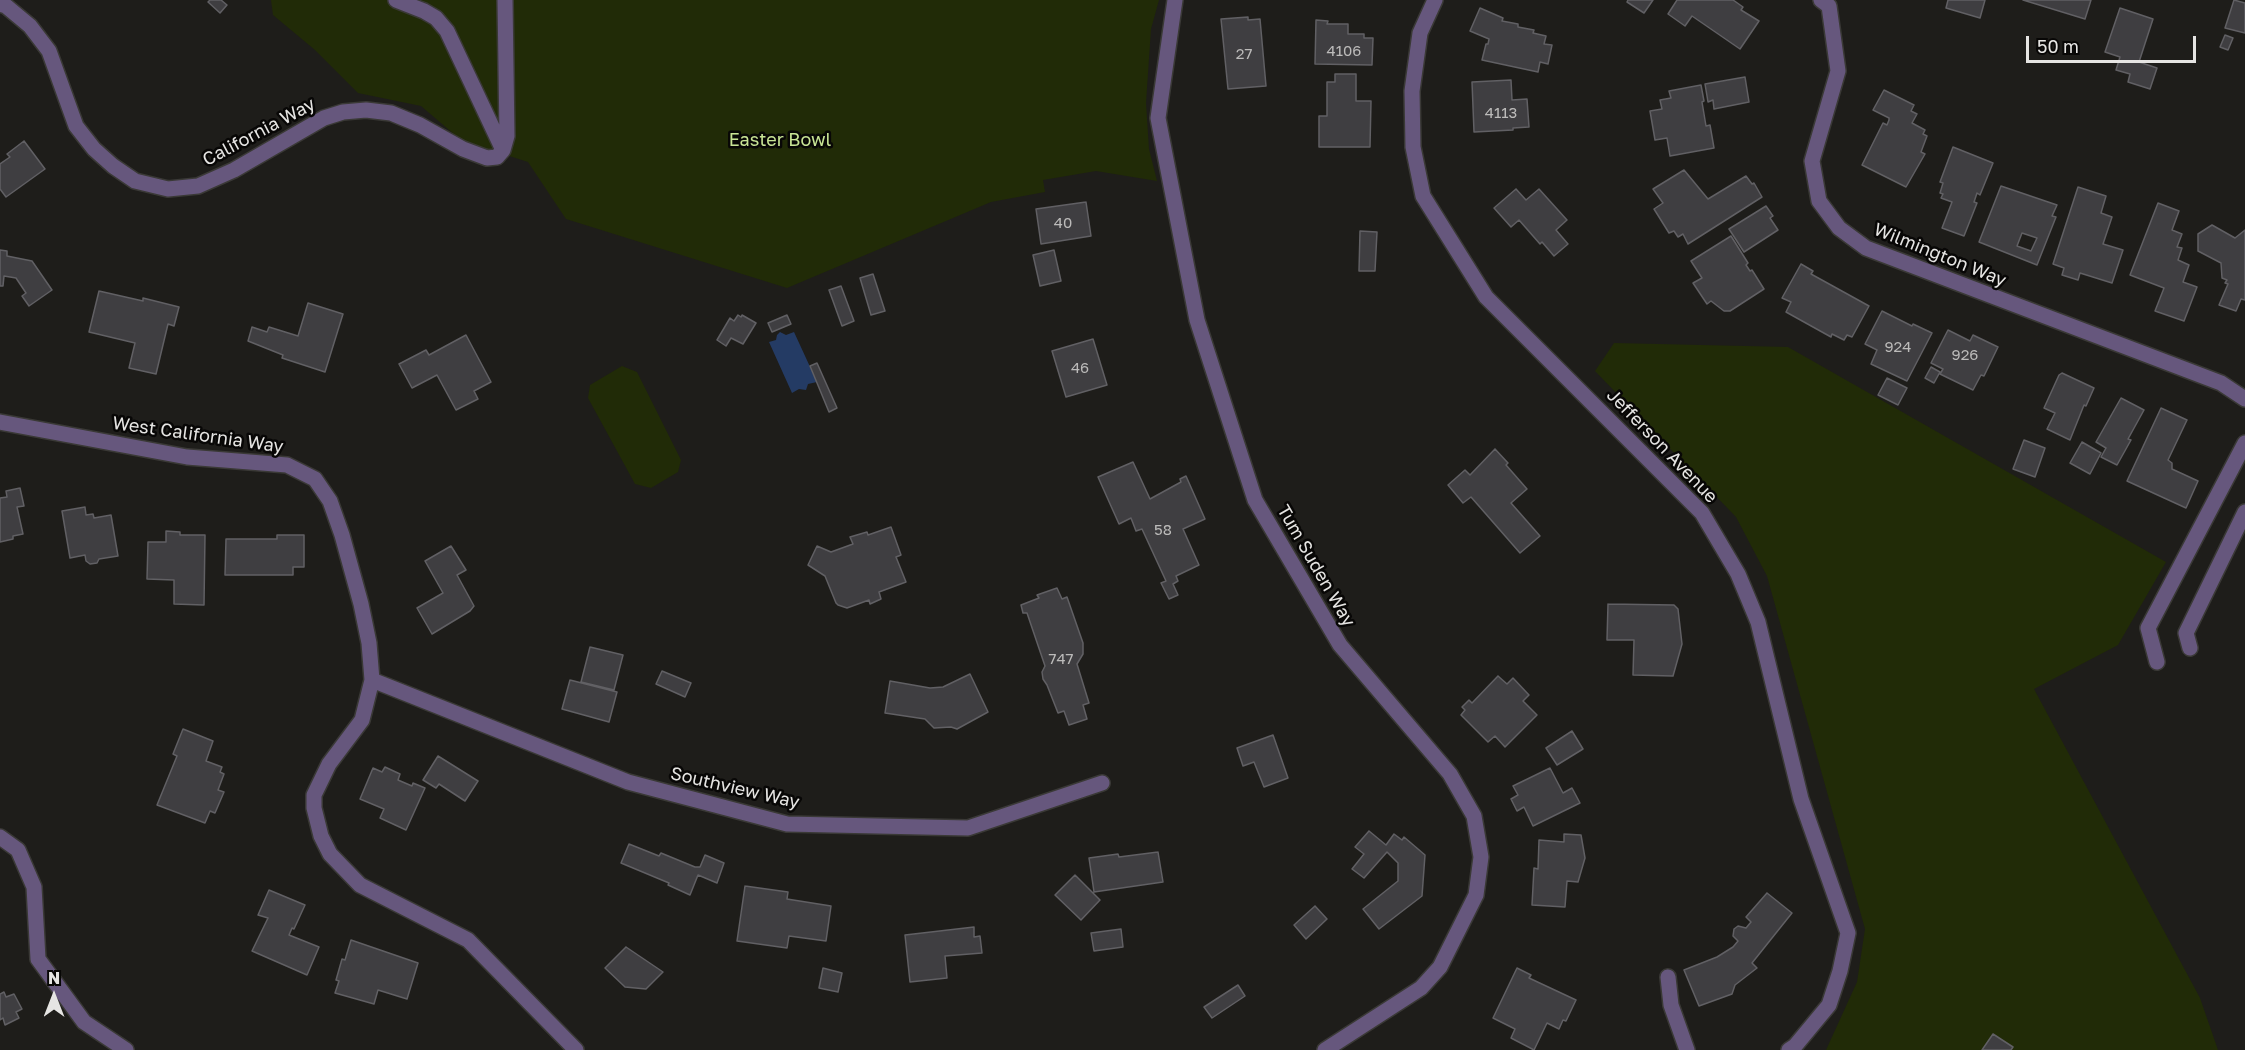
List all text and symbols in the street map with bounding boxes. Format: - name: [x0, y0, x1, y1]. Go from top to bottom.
- scale bar: [2029, 24, 2198, 62]
- text: 50 m: [2037, 35, 2079, 57]
- house number: 4106: [1327, 42, 1361, 60]
- house number: 27: [1236, 45, 1252, 63]
- street label: California Way: [199, 93, 319, 171]
- house number: 4113: [1485, 104, 1517, 122]
- park label: Easter Bowl: [729, 129, 831, 151]
- house number: 40: [1054, 214, 1072, 232]
- street label: Wilmington Way: [1871, 219, 2009, 291]
- house number: 924: [1885, 338, 1911, 356]
- house number: 926: [1952, 346, 1978, 364]
- house number: 46: [1071, 359, 1089, 377]
- street label: Jefferson Avenue: [1602, 384, 1722, 508]
- street label: West California Way: [111, 412, 285, 458]
- street label: Tum Suden Way: [1272, 501, 1360, 631]
- house number: 58: [1154, 521, 1172, 539]
- house number: 747: [1048, 650, 1074, 668]
- street label: Southview Way: [668, 763, 802, 813]
- north arrow: [24, 966, 84, 1026]
- text: N: [48, 968, 60, 988]

